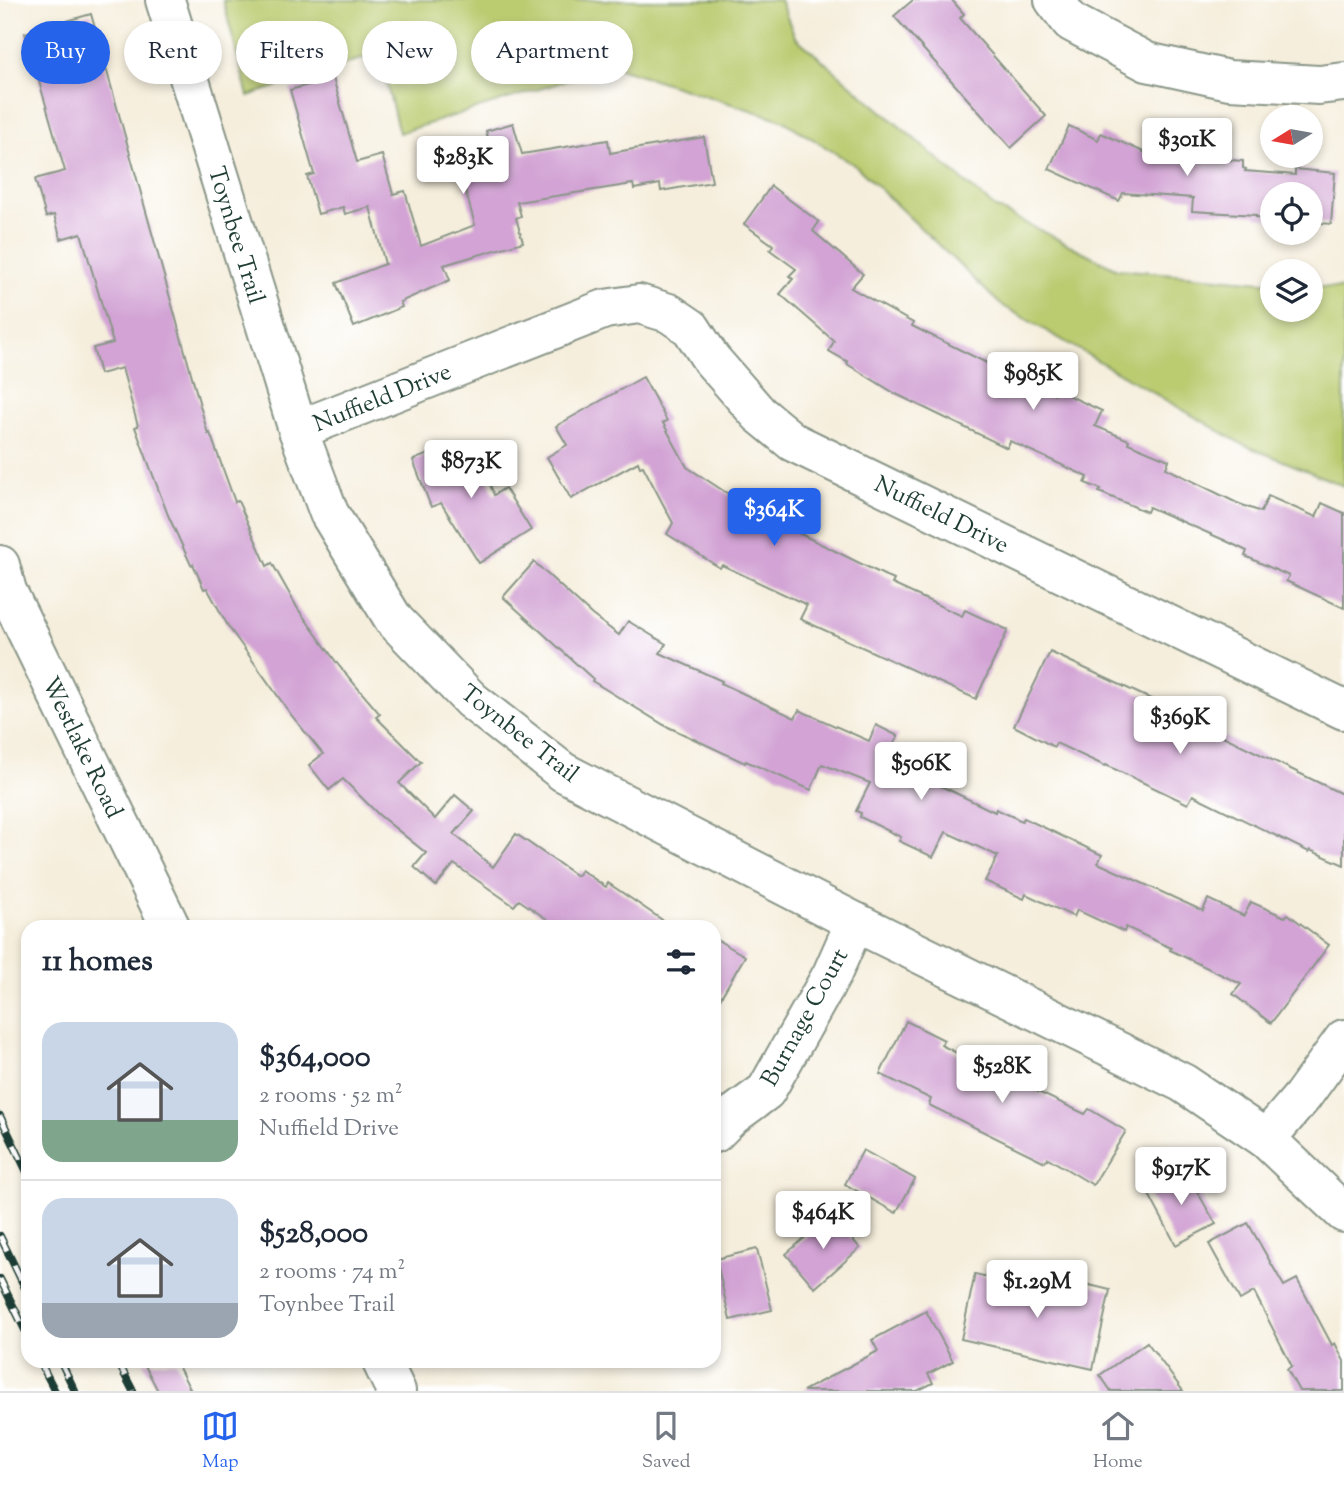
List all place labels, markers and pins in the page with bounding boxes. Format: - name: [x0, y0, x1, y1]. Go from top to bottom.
- pin: $301K: [1138, 118, 1236, 178]
- pin: $283K: [414, 136, 512, 196]
- pin: $985K: [984, 352, 1082, 412]
- pin: $873K: [422, 440, 520, 500]
- pin: $364K: [725, 489, 823, 548]
- pin: $369K: [1131, 696, 1229, 756]
- pin: $506K: [872, 742, 970, 802]
- pin: $528K: [953, 1046, 1051, 1105]
- pin: $917K: [1132, 1148, 1230, 1207]
- pin: $464K: [774, 1192, 872, 1251]
- pin: $1.29M: [980, 1260, 1094, 1320]

